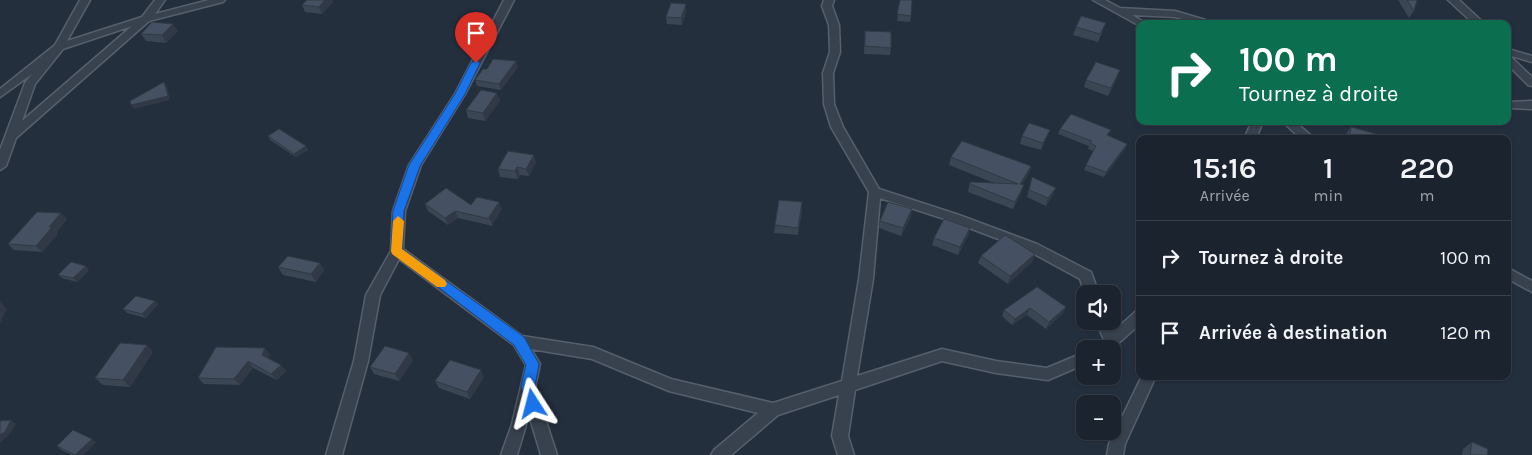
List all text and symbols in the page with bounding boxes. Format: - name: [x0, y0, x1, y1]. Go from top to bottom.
- pin: [455, 12, 497, 63]
- icon: arrive: [462, 19, 490, 47]
- text: 100 m: [1239, 39, 1338, 80]
- icon: right: [1156, 40, 1221, 105]
- text: Tournez à droite: [1239, 81, 1398, 107]
- text: 15:16: [1193, 150, 1257, 186]
- text: 1: [1323, 150, 1333, 186]
- text: 220: [1400, 150, 1454, 186]
- text: Arrivée: [1200, 186, 1250, 205]
- text: min: [1314, 186, 1343, 205]
- text: m: [1419, 186, 1434, 205]
- icon: right: [1156, 244, 1184, 272]
- text: Tournez à droite: [1199, 247, 1343, 269]
- text: 100 m: [1440, 247, 1491, 269]
- map controls: [1076, 285, 1121, 440]
- button: sound: [1076, 285, 1121, 330]
- icon: arrive: [1156, 319, 1184, 347]
- text: Arrivée à destination: [1199, 322, 1388, 344]
- text: 120 m: [1440, 322, 1491, 344]
- button: +: [1076, 340, 1121, 385]
- position arrow: [506, 377, 558, 429]
- button: −: [1076, 395, 1121, 440]

